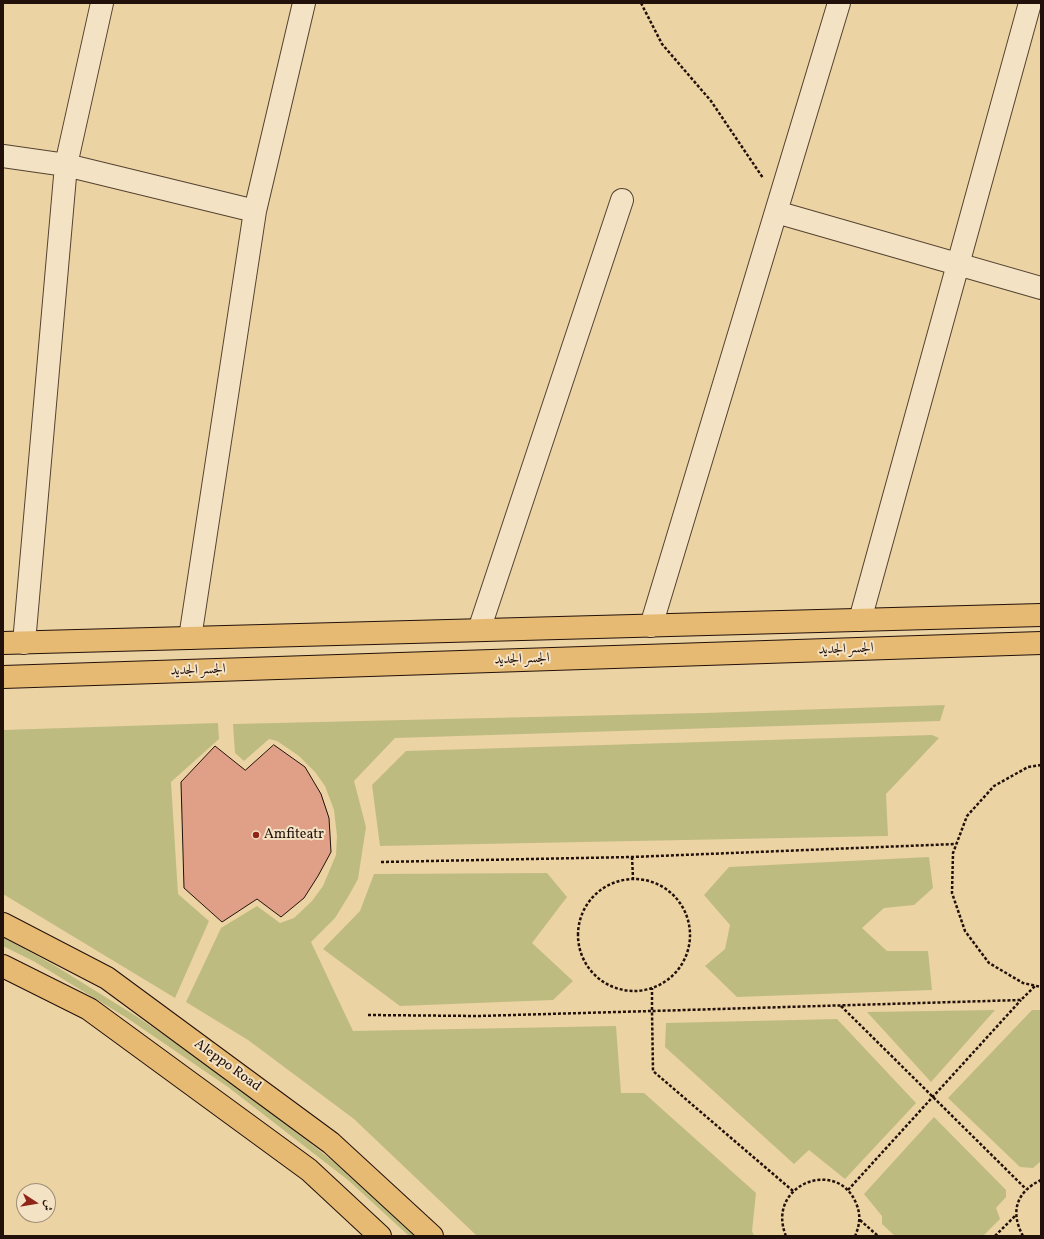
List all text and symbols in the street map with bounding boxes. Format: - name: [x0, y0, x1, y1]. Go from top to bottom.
- street label: الجسر الجديد: [818, 641, 874, 659]
- street label: الجسر الجديد: [494, 651, 550, 669]
- street label: الجسر الجديد: [170, 662, 226, 680]
- place label: Amfiteatr: [264, 827, 324, 843]
- marker: Amfiteatr: [251, 830, 261, 840]
- street label: Aleppo Road: [190, 1036, 264, 1096]
- north arrow: [16, 1183, 56, 1223]
- text: ش: [39, 1198, 56, 1212]

